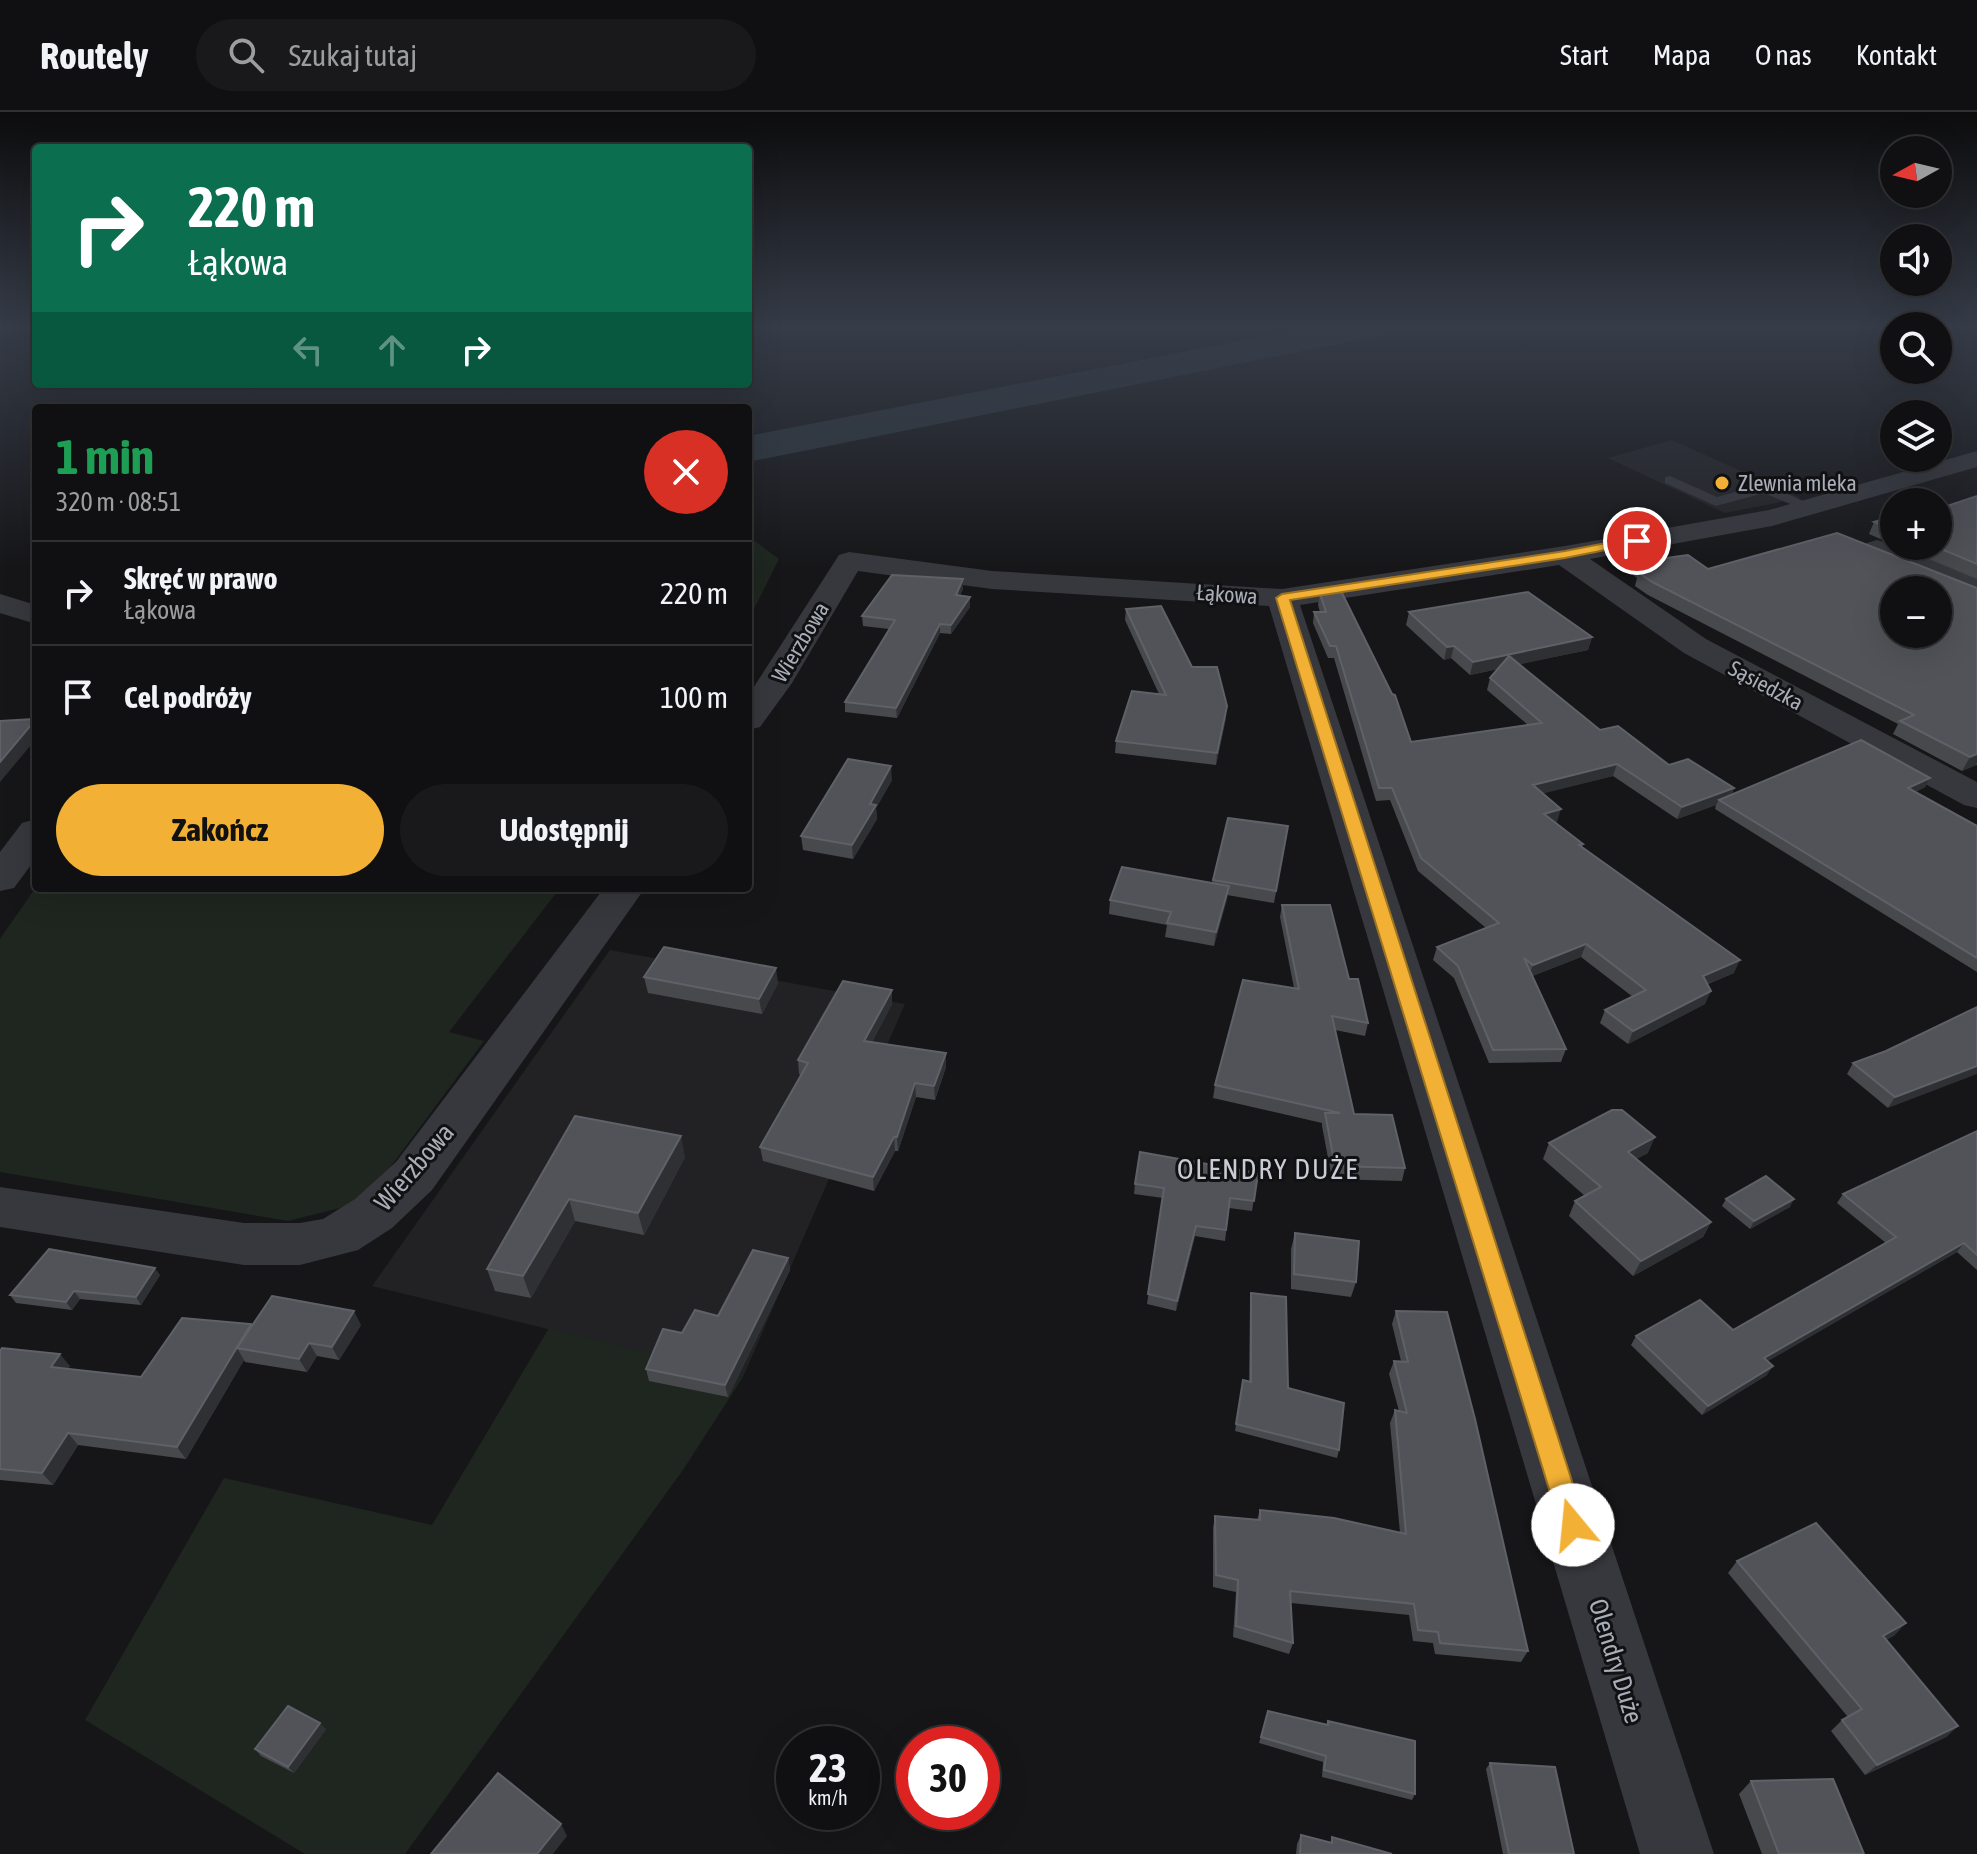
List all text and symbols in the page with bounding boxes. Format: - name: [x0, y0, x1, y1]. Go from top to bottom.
- search box: [196, 19, 756, 91]
- icon: search: [224, 33, 268, 77]
- text: Routely: [40, 34, 148, 77]
- text: Szukaj tutaj: [288, 38, 417, 72]
- text: Start: [1560, 39, 1609, 71]
- text: Mapa: [1653, 39, 1711, 71]
- text: O nas: [1755, 39, 1812, 71]
- text: Kontakt: [1856, 39, 1937, 71]
- north arrow: [1880, 136, 1952, 208]
- map controls: [1880, 136, 1952, 648]
- text: 220 m: [188, 175, 315, 239]
- icon: right: [56, 176, 160, 280]
- button: sound: [1880, 224, 1952, 296]
- text: Łąkowa: [188, 241, 288, 283]
- button: search: [1880, 312, 1952, 384]
- icon: left: [286, 328, 330, 372]
- icon: ahead: [370, 328, 414, 372]
- icon: right: [454, 328, 498, 372]
- button: layers: [1880, 400, 1952, 472]
- text: 1 min: [56, 429, 154, 484]
- button: close: [644, 430, 728, 514]
- place label: Zlewnia mleka: [1738, 470, 1857, 496]
- marker: Zlewnia mleka: [1713, 474, 1731, 492]
- text: 320 m · 08:51: [56, 487, 181, 517]
- button: +: [1880, 488, 1952, 560]
- pin: [1603, 507, 1671, 575]
- icon: arrive: [1615, 519, 1659, 563]
- text: Skręć w prawo: [124, 561, 277, 595]
- icon: right: [56, 571, 100, 615]
- text: 220 m: [660, 576, 728, 610]
- button: −: [1880, 576, 1952, 648]
- street label: Łąkowa: [1196, 579, 1258, 609]
- text: Łąkowa: [124, 595, 196, 625]
- street label: Wierzbowa: [766, 597, 834, 687]
- street label: Sąsiedzka: [1724, 655, 1808, 715]
- icon: arrive: [56, 675, 100, 719]
- text: Cel podróży: [124, 680, 252, 714]
- text: 100 m: [660, 680, 728, 714]
- button: Zakończ: [56, 784, 384, 876]
- button: Udostępnij: [400, 784, 728, 876]
- street label: Wierzbowa: [368, 1117, 460, 1217]
- district label: OLENDRY DUŻE: [1177, 1153, 1359, 1185]
- position arrow: [1531, 1483, 1615, 1567]
- street label: Olendry Duże: [1583, 1595, 1649, 1727]
- speed limit sign: 30: [896, 1726, 1000, 1830]
- text: 23: [809, 1745, 847, 1790]
- text: km/h: [808, 1786, 848, 1809]

